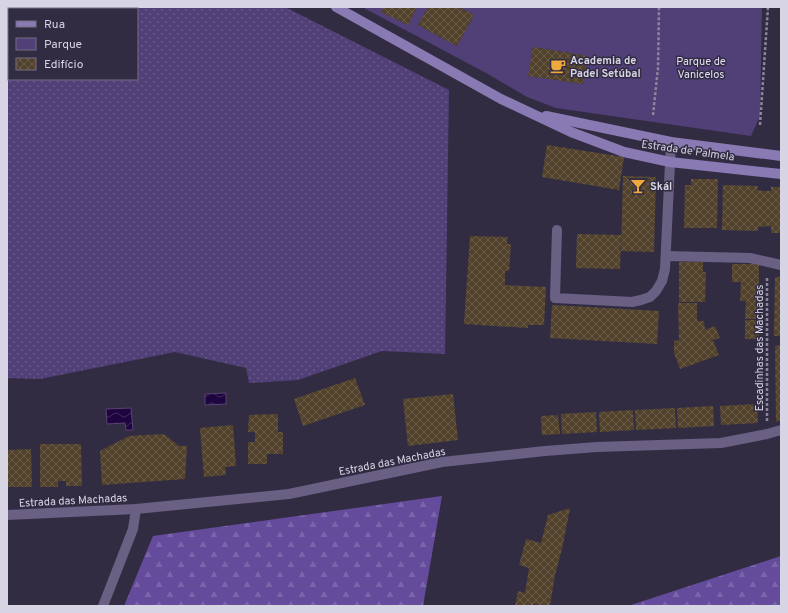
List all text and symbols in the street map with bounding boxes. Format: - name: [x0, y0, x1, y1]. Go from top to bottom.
- legend: [8, 8, 138, 80]
- text: Rua: [44, 17, 65, 33]
- text: Parque: [44, 37, 82, 53]
- place label: Academia de Padel Setúbal: [570, 54, 641, 81]
- park label: Parque de Vanicelos: [676, 55, 726, 82]
- text: Edifício: [44, 57, 84, 73]
- cafe icon: Academia de Padel Setúbal: [549, 57, 567, 75]
- street label: Estrada de Palmela: [640, 138, 736, 164]
- bar icon: Skál: [629, 177, 647, 195]
- place label: Skál: [650, 180, 672, 194]
- street label: Escadinhas das Machadas: [753, 285, 767, 411]
- street label: Estrada das Machadas: [337, 445, 447, 479]
- street label: Estrada das Machadas: [18, 491, 128, 511]

